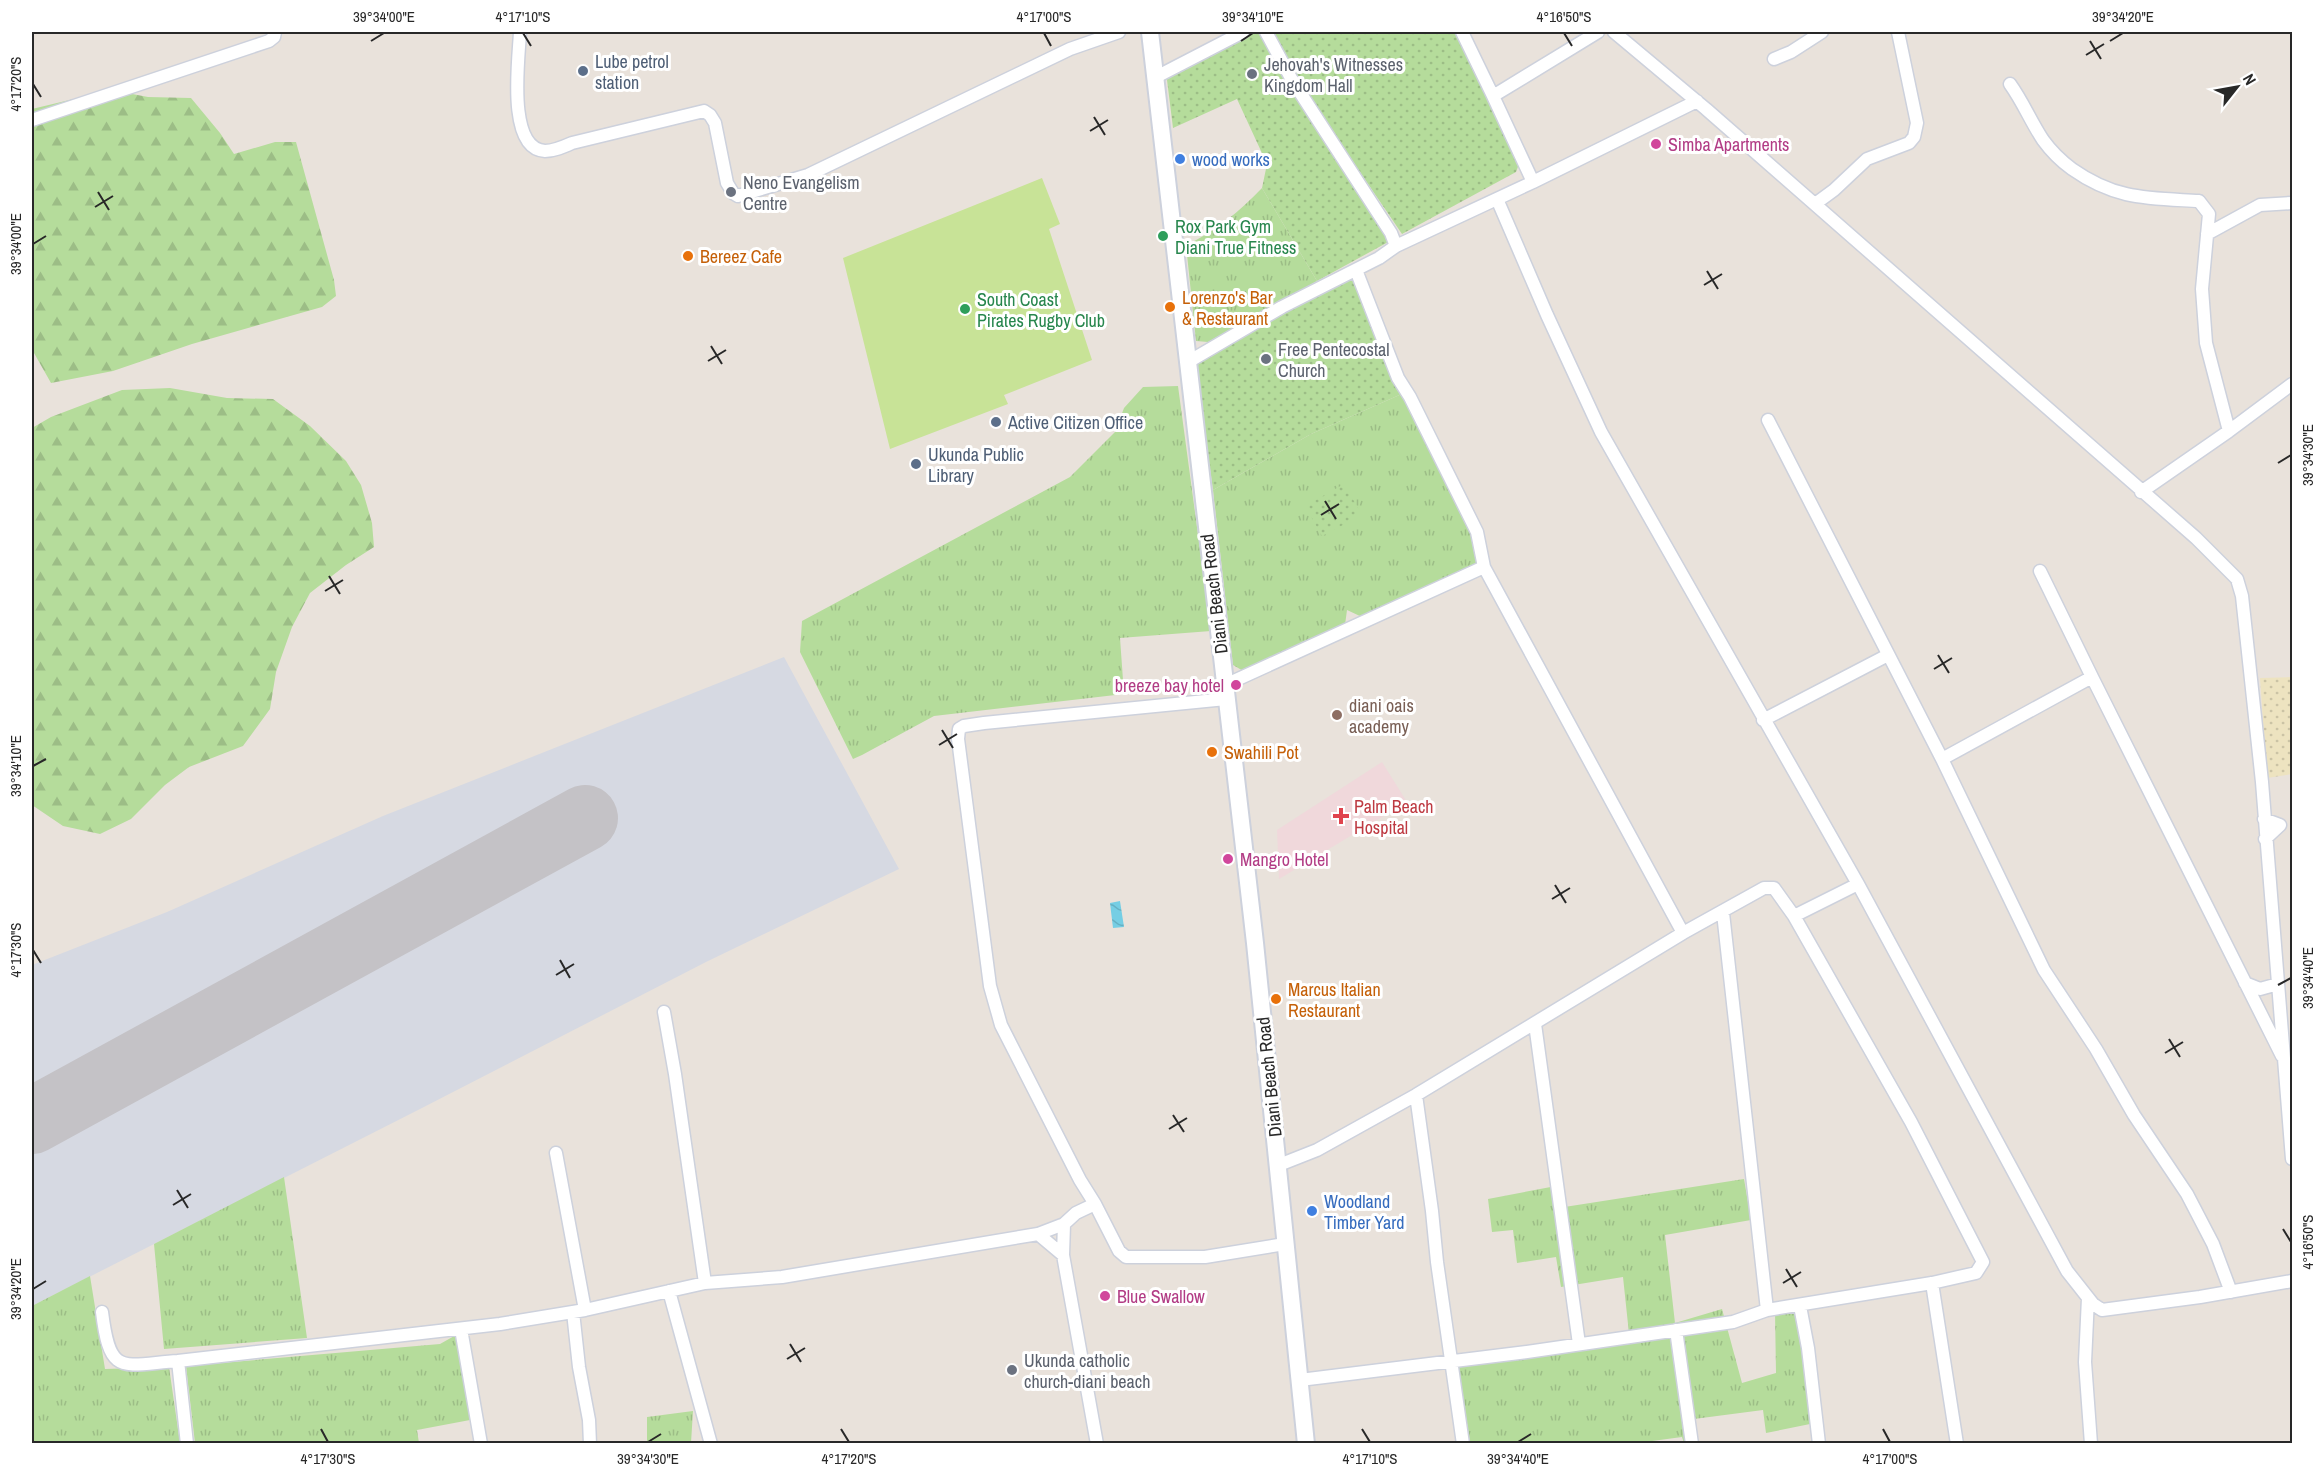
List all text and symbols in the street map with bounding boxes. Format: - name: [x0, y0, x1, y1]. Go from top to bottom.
- text: 39°34'00"E: [353, 6, 415, 27]
- text: 4°17'10"S: [495, 6, 551, 27]
- text: 4°17'00"S: [1016, 6, 1072, 27]
- text: 39°34'10"E: [1222, 6, 1284, 27]
- text: 4°16'50"S: [1536, 6, 1592, 27]
- text: 39°34'20"E: [2092, 6, 2154, 27]
- place label: Lube petrol station: [595, 49, 669, 95]
- place label: Jehovah's Witnesses Kingdom Hall: [1264, 52, 1403, 98]
- text: 4°17'20"S: [5, 56, 26, 112]
- north arrow: [2207, 57, 2267, 117]
- marker: Lube petrol station: [576, 64, 590, 78]
- marker: Jehovah's Witnesses Kingdom Hall: [1245, 67, 1259, 81]
- text: N: [2238, 70, 2262, 89]
- place label: Simba Apartments: [1668, 132, 1789, 157]
- marker: Simba Apartments: [1649, 137, 1663, 151]
- place label: wood works: [1192, 147, 1270, 172]
- marker: wood works: [1173, 152, 1187, 166]
- place label: Neno Evangelism Centre: [743, 170, 860, 216]
- marker: Neno Evangelism Centre: [724, 185, 738, 199]
- text: 39°34'00"E: [5, 213, 26, 275]
- place label: Rox Park Gym Diani True Fitness: [1175, 214, 1296, 260]
- marker: Rox Park Gym Diani True Fitness: [1156, 229, 1170, 243]
- place label: Bereez Cafe: [700, 244, 782, 269]
- marker: Bereez Cafe: [681, 249, 695, 263]
- place label: Lorenzo's Bar & Restaurant: [1182, 285, 1273, 331]
- place label: South Coast Pirates Rugby Club: [977, 287, 1105, 333]
- marker: Lorenzo's Bar & Restaurant: [1163, 300, 1177, 314]
- marker: South Coast Pirates Rugby Club: [958, 302, 972, 316]
- place label: Free Pentecostal Church: [1278, 337, 1390, 383]
- marker: Free Pentecostal Church: [1259, 352, 1273, 366]
- place label: Active Citizen Office: [1007, 410, 1143, 435]
- marker: Active Citizen Office: [989, 415, 1003, 429]
- text: 39°34'30"E: [2297, 424, 2318, 486]
- place label: Ukunda Public Library: [928, 442, 1024, 488]
- marker: Ukunda Public Library: [909, 457, 923, 471]
- street label: Diani Beach Road: [1194, 533, 1234, 655]
- place label: breeze bay hotel: [1115, 673, 1224, 698]
- marker: breeze bay hotel: [1229, 678, 1243, 692]
- place label: diani oais academy: [1349, 693, 1414, 739]
- marker: diani oais academy: [1330, 708, 1344, 722]
- text: 39°34'10"E: [5, 735, 26, 797]
- place label: Swahili Pot: [1224, 740, 1299, 765]
- marker: Swahili Pot: [1205, 745, 1219, 759]
- place label: Palm Beach Hospital: [1354, 794, 1434, 840]
- marker: Palm Beach Hospital: [1332, 807, 1350, 825]
- place label: Mangro Hotel: [1240, 847, 1329, 872]
- marker: Mangro Hotel: [1221, 852, 1235, 866]
- text: 4°17'30"S: [5, 922, 26, 978]
- text: 39°34'40"E: [2297, 947, 2318, 1009]
- place label: Marcus Italian Restaurant: [1288, 977, 1381, 1023]
- marker: Marcus Italian Restaurant: [1269, 992, 1283, 1006]
- street label: Diani Beach Road: [1250, 1016, 1288, 1138]
- place label: Woodland Timber Yard: [1324, 1189, 1404, 1235]
- marker: Woodland Timber Yard: [1305, 1204, 1319, 1218]
- text: 4°16'50"S: [2297, 1214, 2318, 1270]
- text: 39°34'20"E: [5, 1258, 26, 1320]
- place label: Blue Swallow: [1117, 1284, 1205, 1309]
- marker: Blue Swallow: [1098, 1289, 1112, 1303]
- place label: Ukunda catholic church-diani beach: [1024, 1348, 1150, 1394]
- marker: Ukunda catholic church-diani beach: [1005, 1363, 1019, 1377]
- text: 4°17'30"S: [300, 1448, 356, 1469]
- text: 39°34'30"E: [617, 1448, 679, 1469]
- text: 4°17'20"S: [821, 1448, 877, 1469]
- text: 4°17'10"S: [1342, 1448, 1398, 1469]
- text: 39°34'40"E: [1487, 1448, 1549, 1469]
- text: 4°17'00"S: [1862, 1448, 1918, 1469]

